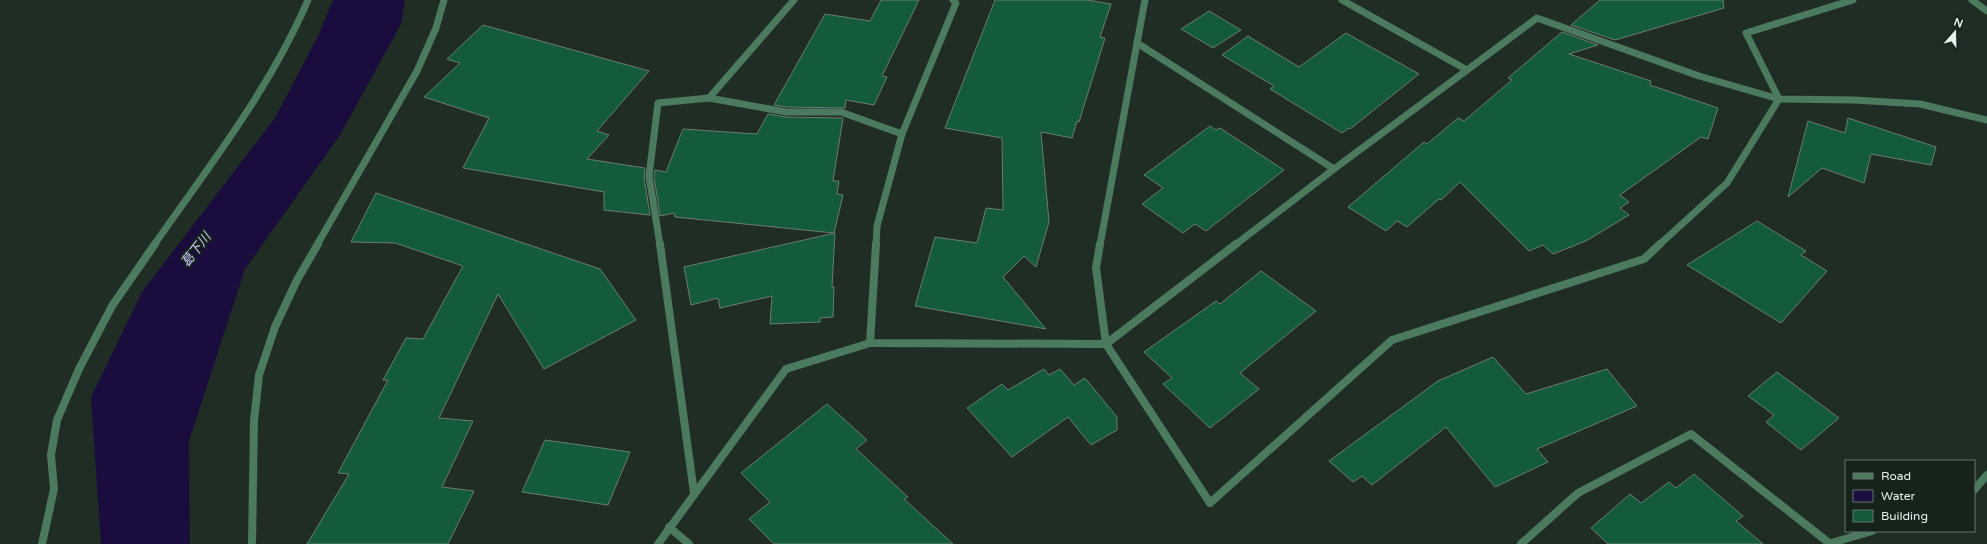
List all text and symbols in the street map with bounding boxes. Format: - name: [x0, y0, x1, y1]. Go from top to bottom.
- north arrow: [1935, 12, 1975, 52]
- text: N: [1952, 15, 1965, 31]
- water label: 葛下川: [178, 228, 216, 270]
- legend: [1845, 460, 1975, 532]
- text: Road: [1881, 469, 1911, 483]
- text: Water: [1881, 489, 1916, 503]
- text: Building: [1881, 509, 1928, 523]

